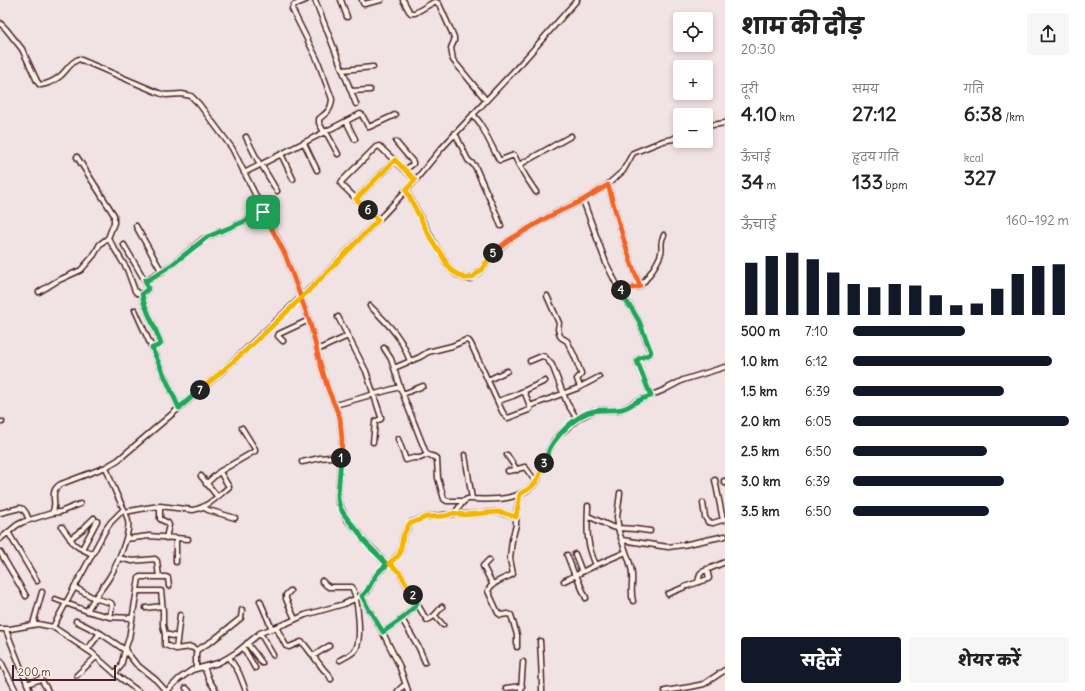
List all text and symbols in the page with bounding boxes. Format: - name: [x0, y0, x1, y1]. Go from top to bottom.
- map controls: [673, 12, 713, 148]
- button: locate: [673, 12, 713, 52]
- text: शाम की दौड़: [741, 12, 863, 40]
- button: share: [1027, 13, 1069, 55]
- text: 20:30: [741, 41, 776, 58]
- button: +: [673, 60, 713, 100]
- text: दूरी: [741, 82, 758, 96]
- text: समय: [852, 82, 879, 96]
- text: गति: [964, 82, 984, 96]
- text: 4.10: [741, 101, 777, 126]
- text: 27:12: [852, 101, 897, 126]
- text: 6:38: [964, 101, 1003, 126]
- button: −: [673, 108, 713, 148]
- text: km: [777, 110, 795, 124]
- text: /km: [1003, 110, 1024, 124]
- text: ऊँचाई: [741, 150, 771, 164]
- text: हृदय गति: [852, 150, 899, 164]
- text: kcal: [964, 151, 983, 165]
- text: 327: [964, 165, 996, 190]
- text: 34: [741, 169, 764, 194]
- text: 133: [852, 169, 883, 194]
- text: m: [764, 178, 776, 192]
- text: bpm: [883, 178, 908, 192]
- pin: [246, 195, 280, 229]
- pin: 6: [358, 200, 378, 220]
- icon: arrive: [252, 201, 274, 223]
- text: 6: [365, 203, 371, 217]
- text: 160–192 m: [1006, 212, 1069, 229]
- text: ऊँचाई: [741, 216, 776, 233]
- pin: 5: [483, 243, 503, 263]
- text: 5: [490, 246, 496, 260]
- pin: 4: [611, 280, 631, 300]
- text: 4: [618, 283, 624, 297]
- text: 500 m: [741, 323, 780, 340]
- text: 7:10: [805, 323, 828, 340]
- text: 1.0 km: [741, 353, 779, 370]
- text: 6:12: [805, 353, 828, 370]
- pin: 7: [190, 380, 210, 400]
- text: 7: [197, 383, 203, 397]
- text: 1.5 km: [741, 383, 777, 400]
- text: 6:39: [805, 383, 830, 400]
- text: 2.0 km: [741, 413, 781, 430]
- text: 6:05: [805, 413, 831, 430]
- text: 2.5 km: [741, 443, 779, 460]
- text: 6:50: [805, 443, 831, 460]
- pin: 1: [331, 448, 351, 468]
- text: 1: [339, 451, 343, 465]
- pin: 3: [534, 453, 554, 473]
- text: 3: [541, 456, 547, 470]
- text: 3.0 km: [741, 473, 781, 490]
- text: 6:39: [805, 473, 830, 490]
- text: 3.5 km: [741, 503, 780, 520]
- text: 6:50: [805, 503, 831, 520]
- pin: 2: [403, 585, 423, 605]
- text: 2: [410, 588, 416, 602]
- button: सहेजें: [741, 637, 901, 683]
- button: शेयर करें: [909, 637, 1069, 683]
- scale bar: [12, 663, 116, 682]
- text: 200 m: [18, 665, 51, 679]

